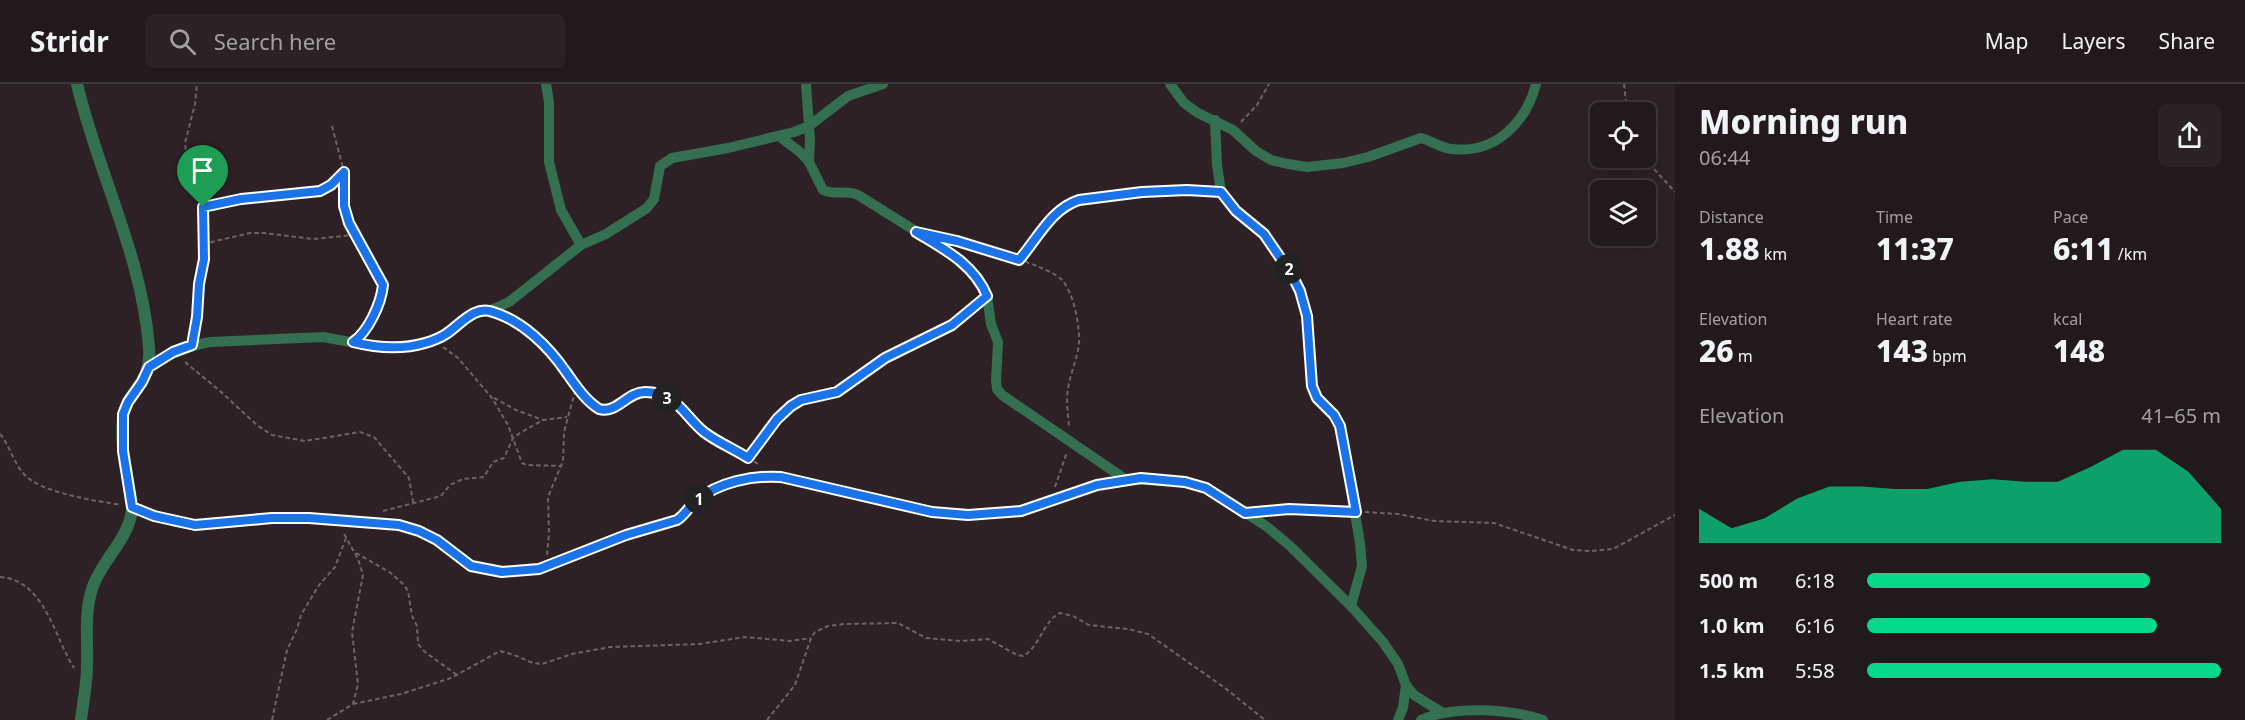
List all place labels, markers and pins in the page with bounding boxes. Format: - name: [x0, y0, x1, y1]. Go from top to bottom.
- pin: [177, 145, 228, 207]
- pin: 2: [1274, 254, 1304, 284]
- pin: 3: [652, 383, 682, 413]
- pin: 1: [684, 484, 714, 514]

